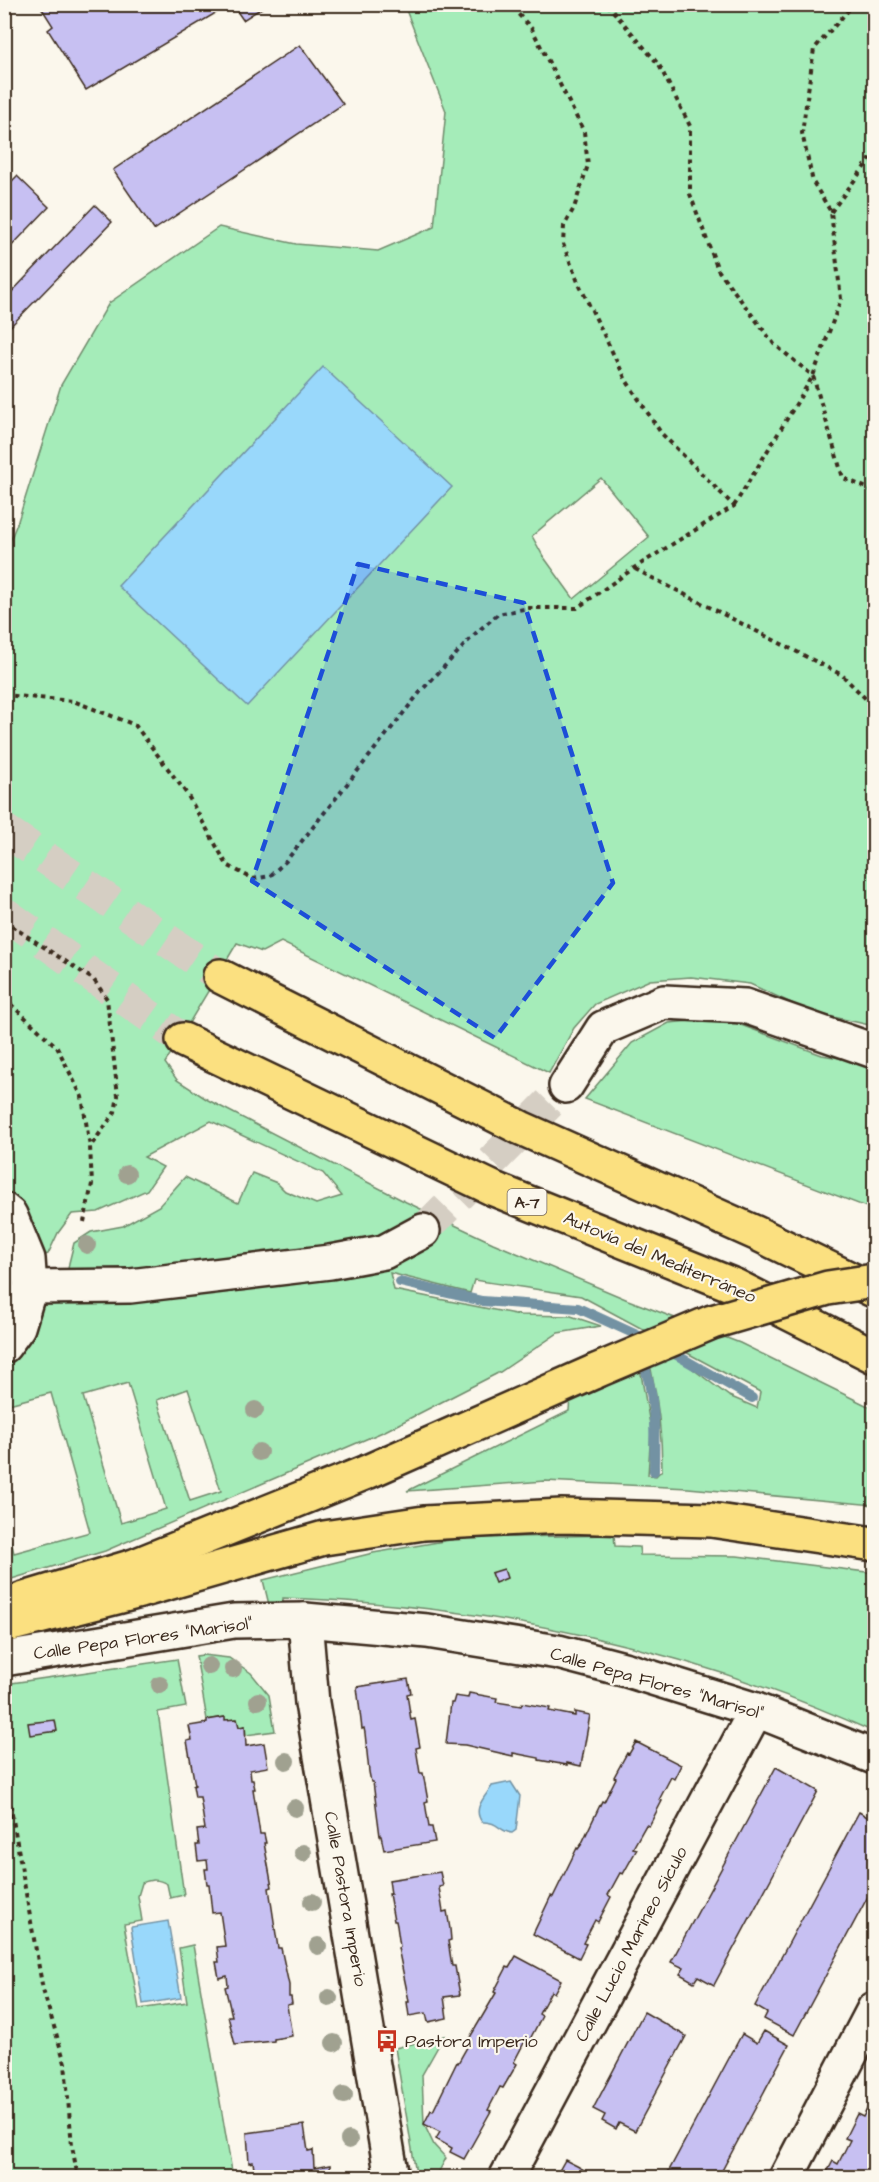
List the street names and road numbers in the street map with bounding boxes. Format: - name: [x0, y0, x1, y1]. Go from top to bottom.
- road number: A-7: [508, 1189, 546, 1215]
- street label: Autovía del Mediterráneo: [560, 1206, 760, 1309]
- street label: Calle Pepa Flores "Marisol": [32, 1611, 254, 1666]
- street label: Calle Pepa Flores "Marisol": [547, 1641, 766, 1726]
- street label: Calle Pastora Imperio: [318, 1810, 373, 1988]
- street label: Calle Lucio Marineo Siculo: [569, 1842, 694, 2046]

